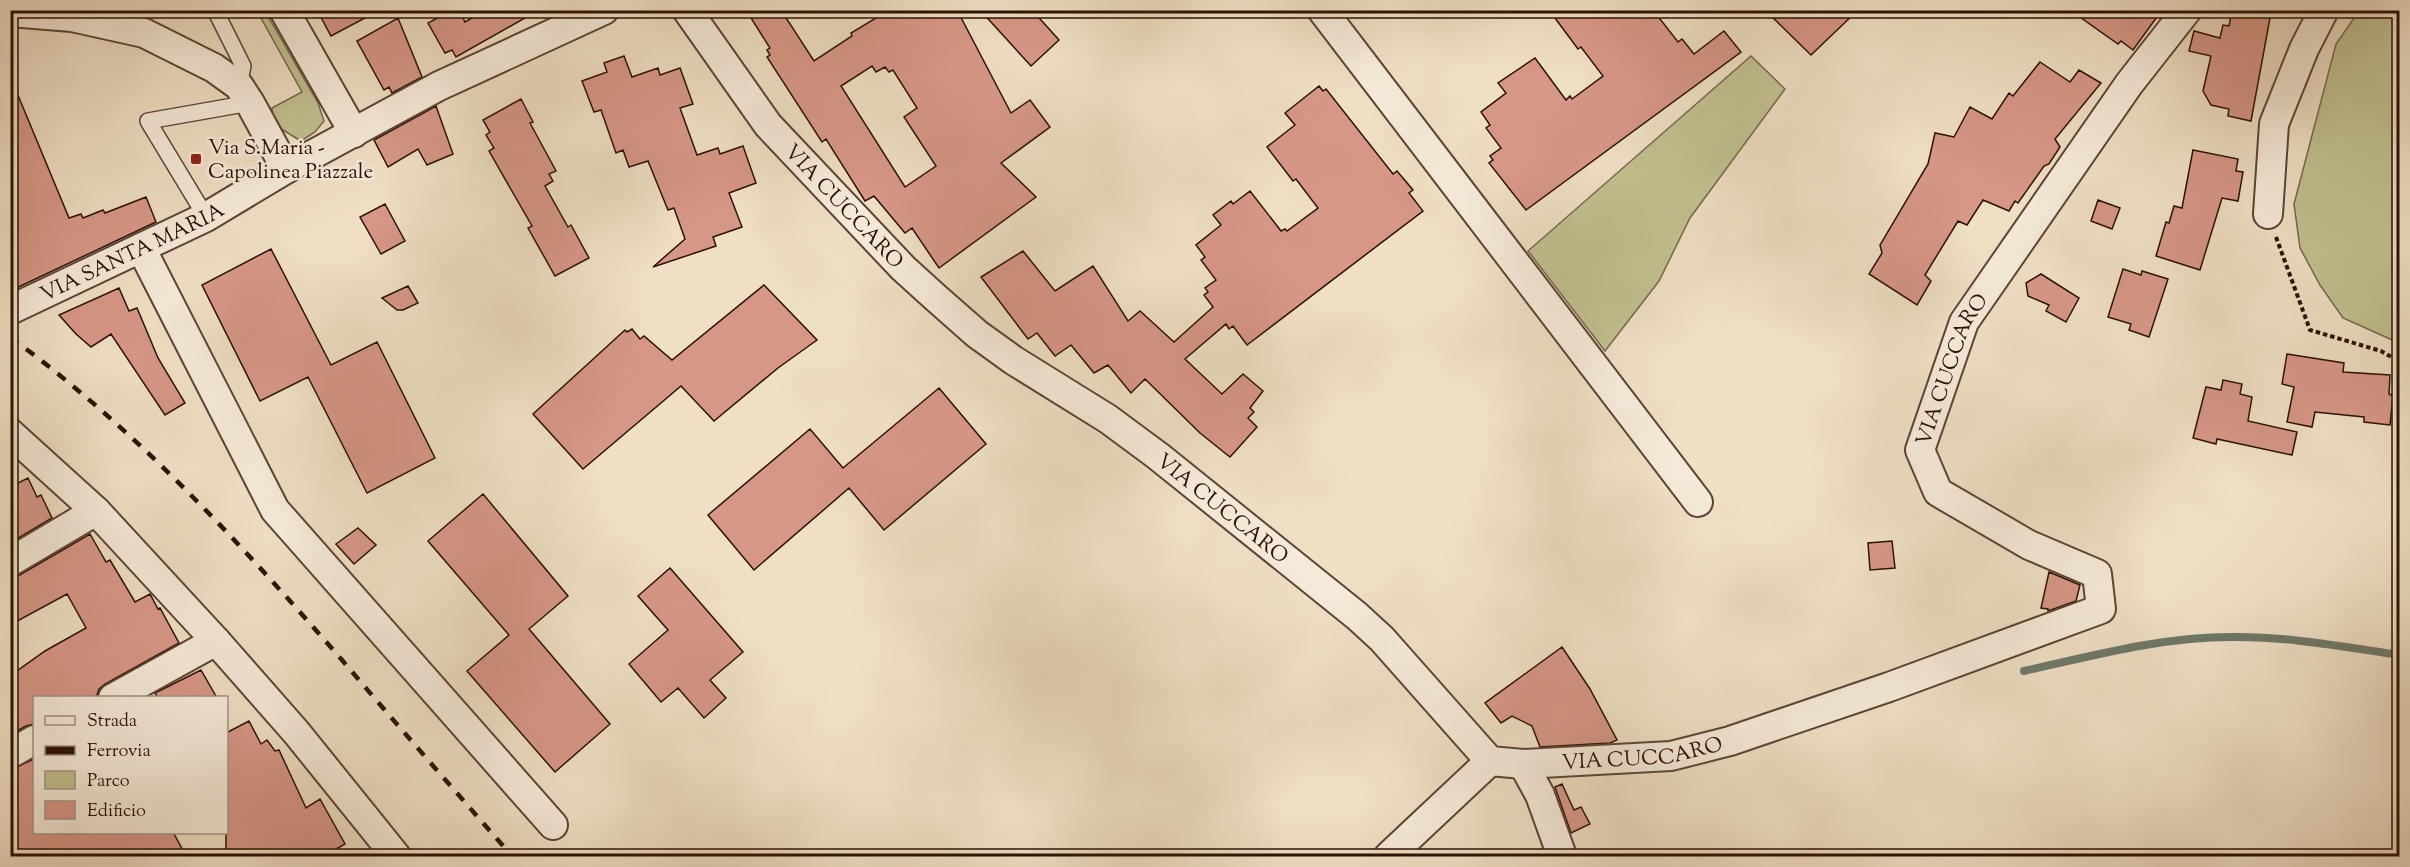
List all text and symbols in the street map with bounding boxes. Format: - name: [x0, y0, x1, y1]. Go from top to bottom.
- place label: Via S.Maria - Capolinea Piazzale: [208, 134, 373, 188]
- street label: VIA CUCCARO: [776, 138, 909, 277]
- marker: Via S.Maria - Capolinea Piazzale: [189, 152, 203, 166]
- street label: VIA SANTA MARIA: [36, 196, 231, 311]
- street label: VIA CUCCARO: [1910, 288, 1996, 450]
- street label: VIA CUCCARO: [1149, 447, 1294, 572]
- legend: [33, 696, 228, 834]
- text: Strada: [87, 709, 137, 735]
- street label: VIA CUCCARO: [1561, 730, 1726, 779]
- text: Ferrovia: [87, 739, 151, 765]
- text: Parco: [87, 769, 130, 795]
- text: Edificio: [87, 799, 146, 825]

